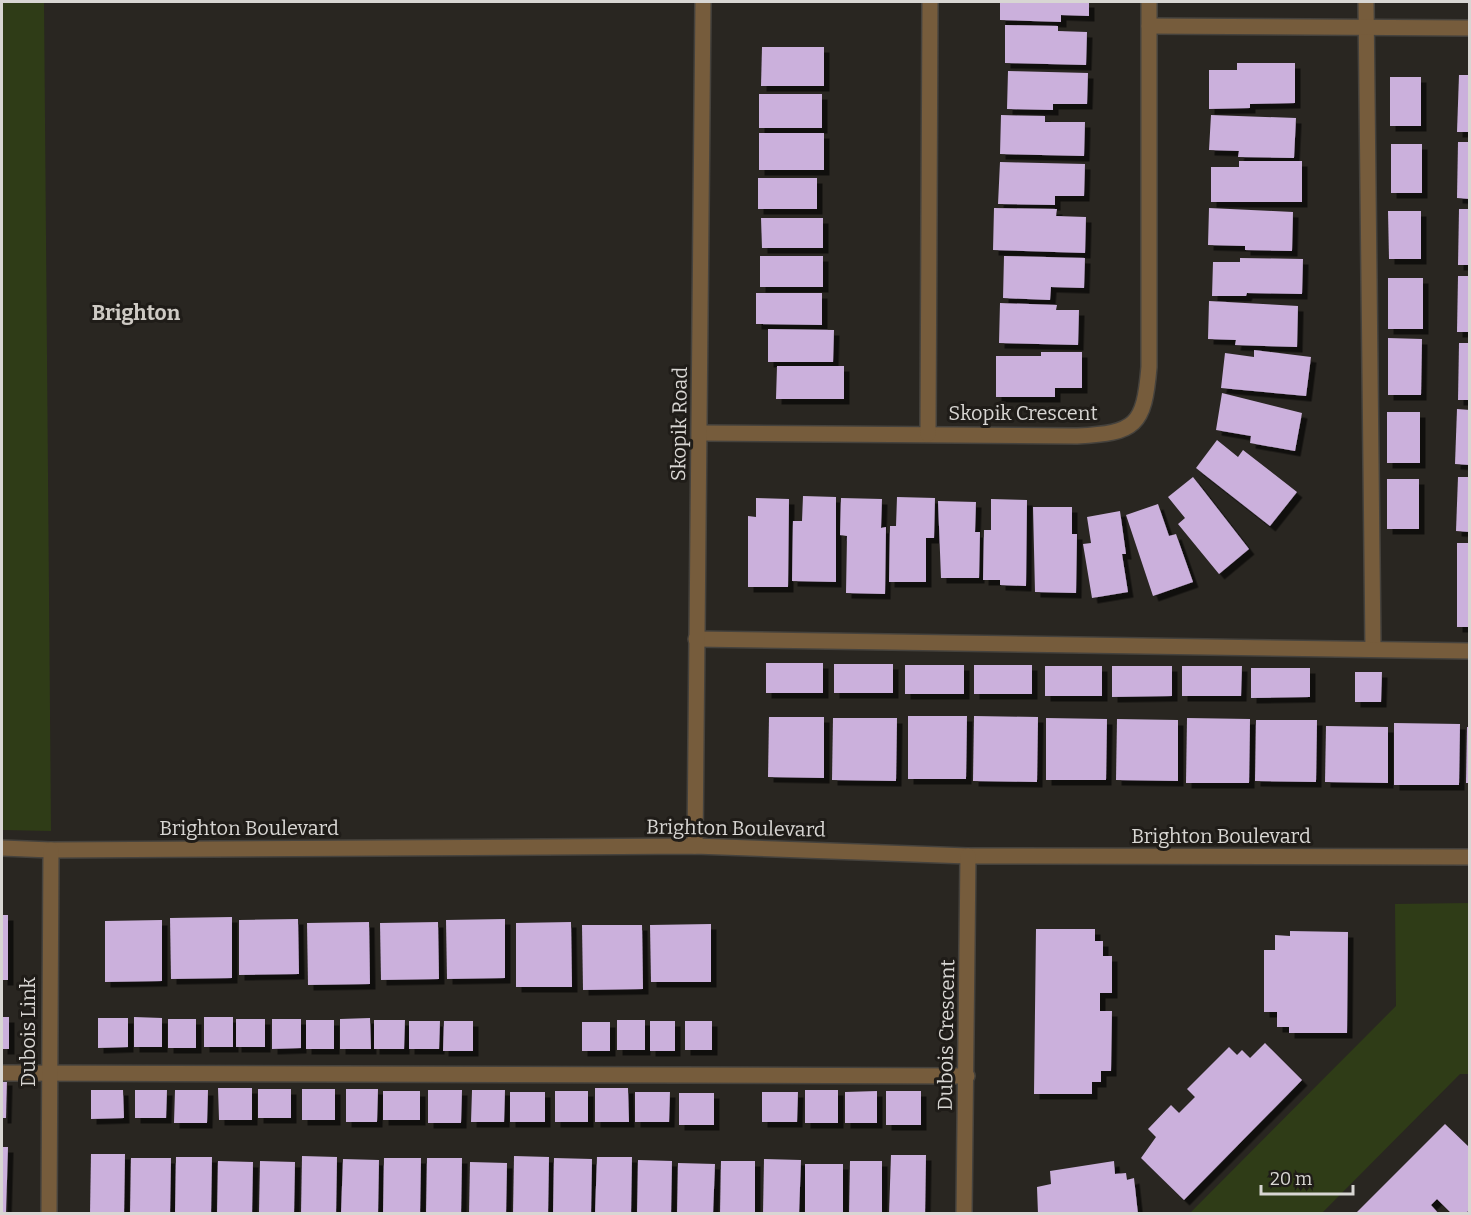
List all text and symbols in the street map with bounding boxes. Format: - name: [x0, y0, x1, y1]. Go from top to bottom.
- district label: Brighton: [92, 300, 181, 326]
- street label: Skopik Road: [666, 366, 692, 481]
- street label: Skopik Crescent: [948, 401, 1098, 425]
- street label: Brighton Boulevard: [646, 814, 826, 842]
- street label: Brighton Boulevard: [159, 816, 339, 840]
- street label: Brighton Boulevard: [1131, 824, 1311, 848]
- street label: Dubois Crescent: [933, 959, 959, 1111]
- street label: Dubois Link: [16, 976, 40, 1087]
- scale bar: [1261, 1158, 1352, 1196]
- text: 20 m: [1270, 1168, 1312, 1190]

